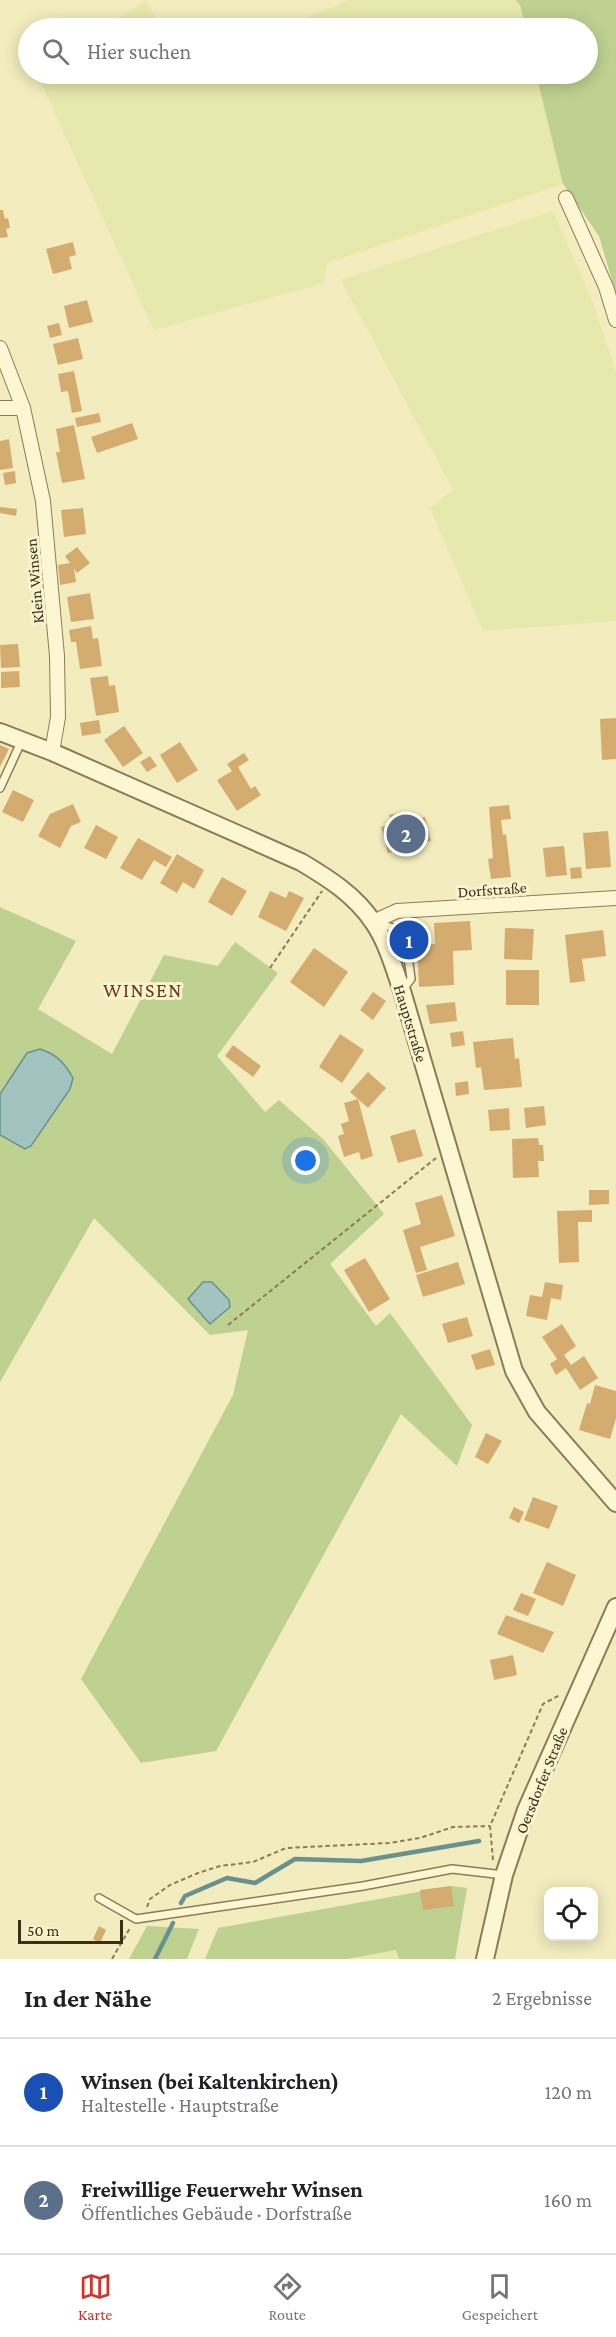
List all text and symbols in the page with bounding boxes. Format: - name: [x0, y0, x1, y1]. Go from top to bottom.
- search box: [18, 18, 598, 84]
- icon: search: [39, 35, 72, 68]
- text: Hier suchen: [87, 39, 191, 64]
- street label: Klein Winsen: [22, 537, 47, 624]
- pin: 2: [386, 812, 426, 856]
- street label: Dorfstraße: [457, 879, 527, 900]
- pin: 1: [390, 918, 428, 962]
- district label: WINSEN: [103, 979, 183, 1001]
- street label: Hauptstraße: [390, 982, 430, 1064]
- your location: [291, 1146, 320, 1175]
- street label: Oersdorfer Straße: [512, 1724, 571, 1836]
- map controls: [544, 1887, 598, 1941]
- button: locate: [544, 1887, 598, 1941]
- scale bar: [18, 1917, 123, 1944]
- text: 50 m: [27, 1922, 59, 1939]
- text: In der Nähe: [24, 1984, 152, 2013]
- text: 2 Ergebnisse: [492, 1987, 592, 2009]
- text: Winsen (bei Kaltenkirchen): [81, 2069, 339, 2094]
- text: 1: [40, 2081, 47, 2103]
- text: 120 m: [545, 2081, 592, 2103]
- text: Haltestelle · Hauptstraße: [81, 2094, 279, 2116]
- text: Freiwillige Feuerwehr Winsen: [81, 2177, 363, 2202]
- text: 2: [38, 2189, 49, 2211]
- text: 160 m: [544, 2189, 592, 2211]
- text: Öffentliches Gebäude · Dorfstraße: [81, 2202, 352, 2224]
- tab: Karte: [78, 2270, 112, 2323]
- tab: Route: [268, 2270, 306, 2323]
- tab: Gespeichert: [462, 2270, 538, 2323]

